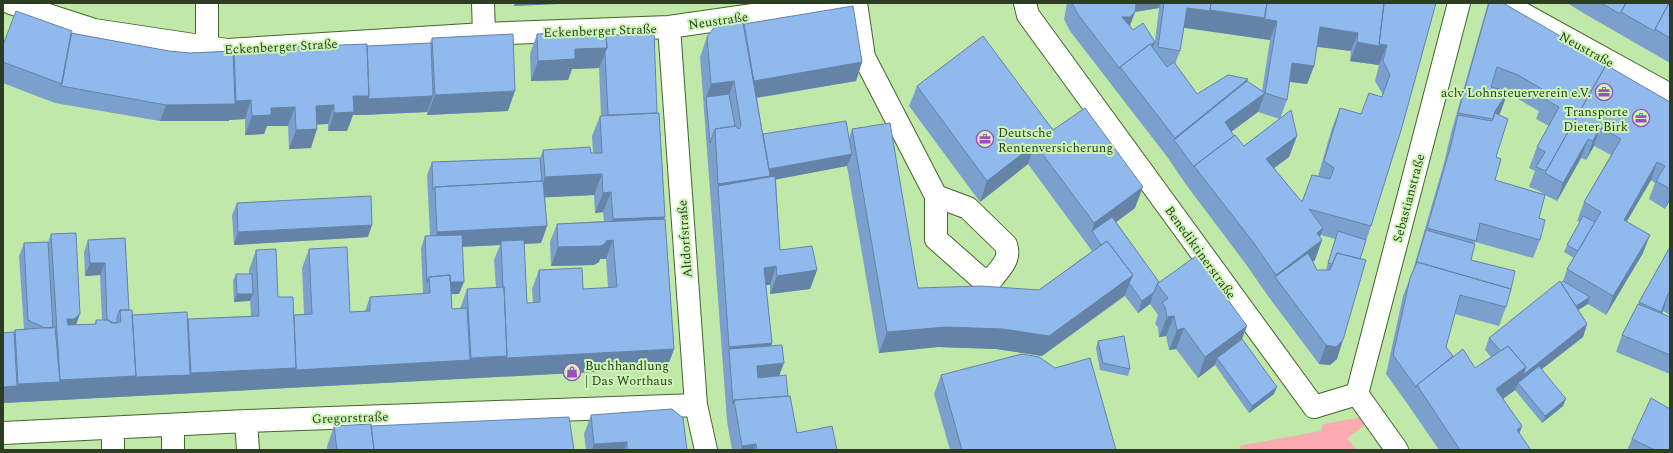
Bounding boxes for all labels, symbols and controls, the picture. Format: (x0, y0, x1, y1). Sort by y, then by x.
street label: Neustraße (687, 7, 749, 35)
street label: Eckenberger Straße (543, 19, 657, 43)
street label: Neustraße (1555, 27, 1618, 73)
street label: Eckenberger Straße (224, 34, 338, 60)
office icon: aclv Lohnsteuerverein e.V. (1594, 82, 1614, 102)
place label: aclv Lohnsteuerverein e.V. (1441, 83, 1591, 103)
place label: Transporte Dieter Birk (1563, 102, 1628, 137)
office icon: Transporte Dieter Birk (1631, 108, 1651, 128)
place label: Deutsche Rentenversicherung (998, 123, 1113, 158)
office icon: Deutsche Rentenversicherung (975, 129, 995, 149)
street label: Sebastianstraße (1388, 152, 1430, 245)
street label: Altdorfstraße (672, 199, 698, 279)
street label: Benediktinerstraße (1160, 202, 1241, 303)
place label: Buchhandlung | Das Worthaus (585, 356, 673, 391)
shop icon: Buchhandlung | Das Worthaus (562, 362, 582, 382)
street label: Gregorstraße (311, 407, 389, 429)

